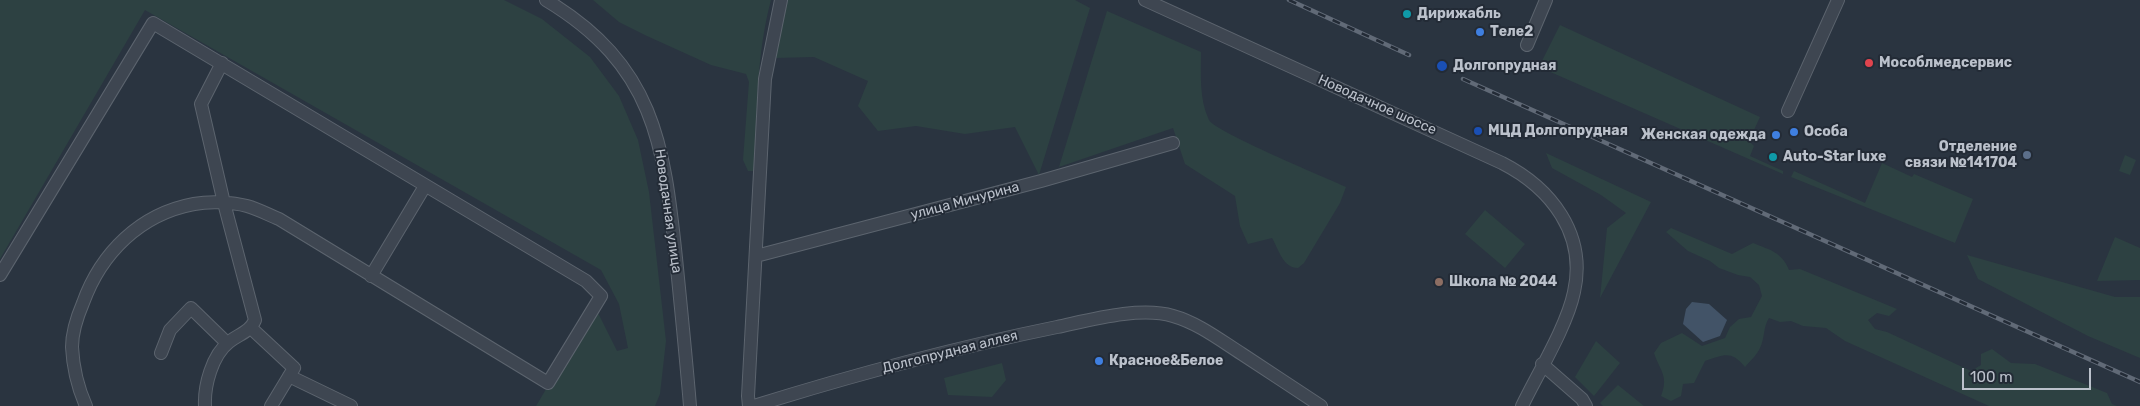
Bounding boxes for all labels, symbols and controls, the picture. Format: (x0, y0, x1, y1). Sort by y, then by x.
place label: Дирижабль (1417, 6, 1501, 22)
marker: Дирижабль (1401, 8, 1413, 20)
place label: Теле2 (1490, 24, 1533, 40)
marker: Теле2 (1474, 26, 1486, 38)
place label: Мособлмедсервис (1879, 55, 2012, 71)
marker: Мособлмедсервис (1863, 57, 1875, 69)
place label: Долгопрудная (1453, 58, 1556, 74)
marker: Долгопрудная (1435, 59, 1449, 73)
street label: Новодачное шоссе (1315, 71, 1439, 139)
place label: МЦД Долгопрудная (1488, 123, 1628, 139)
place label: Особа (1804, 124, 1848, 140)
marker: МЦД Долгопрудная (1472, 125, 1484, 137)
marker: Особа (1788, 126, 1800, 138)
place label: Женская одежда (1641, 127, 1766, 143)
marker: Женская одежда (1770, 129, 1782, 141)
place label: Отделение связи №141704 (1905, 139, 2017, 172)
street label: Новодачная улица (651, 148, 685, 274)
place label: Auto-Star luxe (1783, 149, 1886, 165)
marker: Отделение связи №141704 (2021, 149, 2033, 161)
marker: Auto-Star luxe (1767, 151, 1779, 163)
street label: улица Мичурина (909, 178, 1021, 224)
place label: Школа № 2044 (1449, 274, 1557, 290)
marker: Школа № 2044 (1433, 276, 1445, 288)
street label: Долгопрудная аллея (881, 327, 1019, 377)
place label: Красное&Белое (1109, 353, 1223, 369)
marker: Красное&Белое (1093, 355, 1105, 367)
scale bar (1965, 358, 2094, 390)
text: 100 m (1970, 368, 2012, 386)

